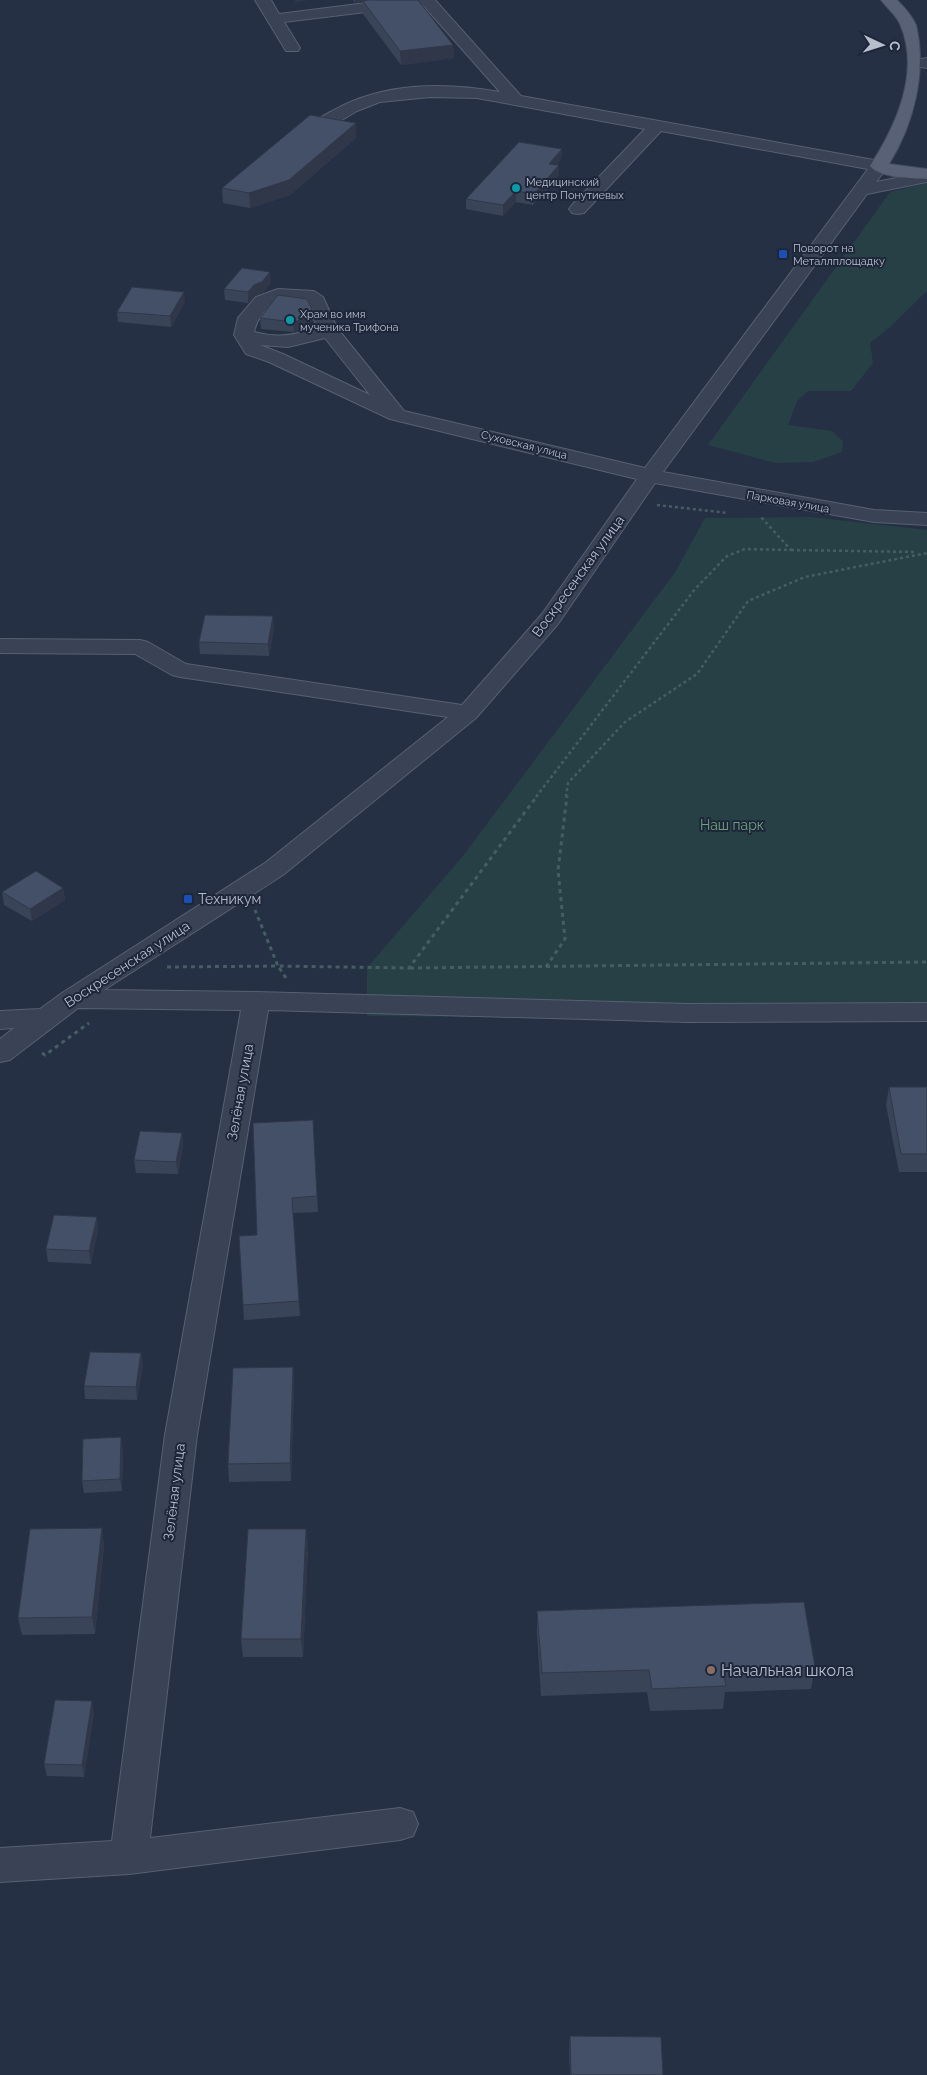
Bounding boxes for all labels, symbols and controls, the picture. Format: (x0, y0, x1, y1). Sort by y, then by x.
north arrow (857, 20, 907, 70)
text: С (887, 41, 903, 52)
place label: Медицинский центр Понутиевых (526, 176, 624, 202)
marker: Медицинский центр Понутиевых (510, 182, 522, 194)
place label: Поворот на Металлплощадку (793, 242, 885, 268)
marker: Поворот на Металлплощадку (777, 248, 789, 260)
place label: Храм во имя мученика Трифона (300, 308, 399, 334)
marker: Храм во имя мученика Трифона (284, 314, 296, 326)
street label: Суховская улица (479, 428, 569, 462)
street label: Парковая улица (746, 488, 830, 516)
street label: Воскресенская улица (529, 512, 627, 640)
park label: Наш парк (700, 817, 764, 833)
place label: Техникум (198, 891, 261, 907)
marker: Техникум (182, 893, 194, 905)
street label: Воскресенская улица (61, 918, 193, 1010)
street label: Зелёная улица (224, 1042, 256, 1142)
street label: Зелёная улица (160, 1442, 188, 1542)
place label: Начальная школа (721, 1661, 854, 1680)
marker: Начальная школа (705, 1664, 717, 1676)

